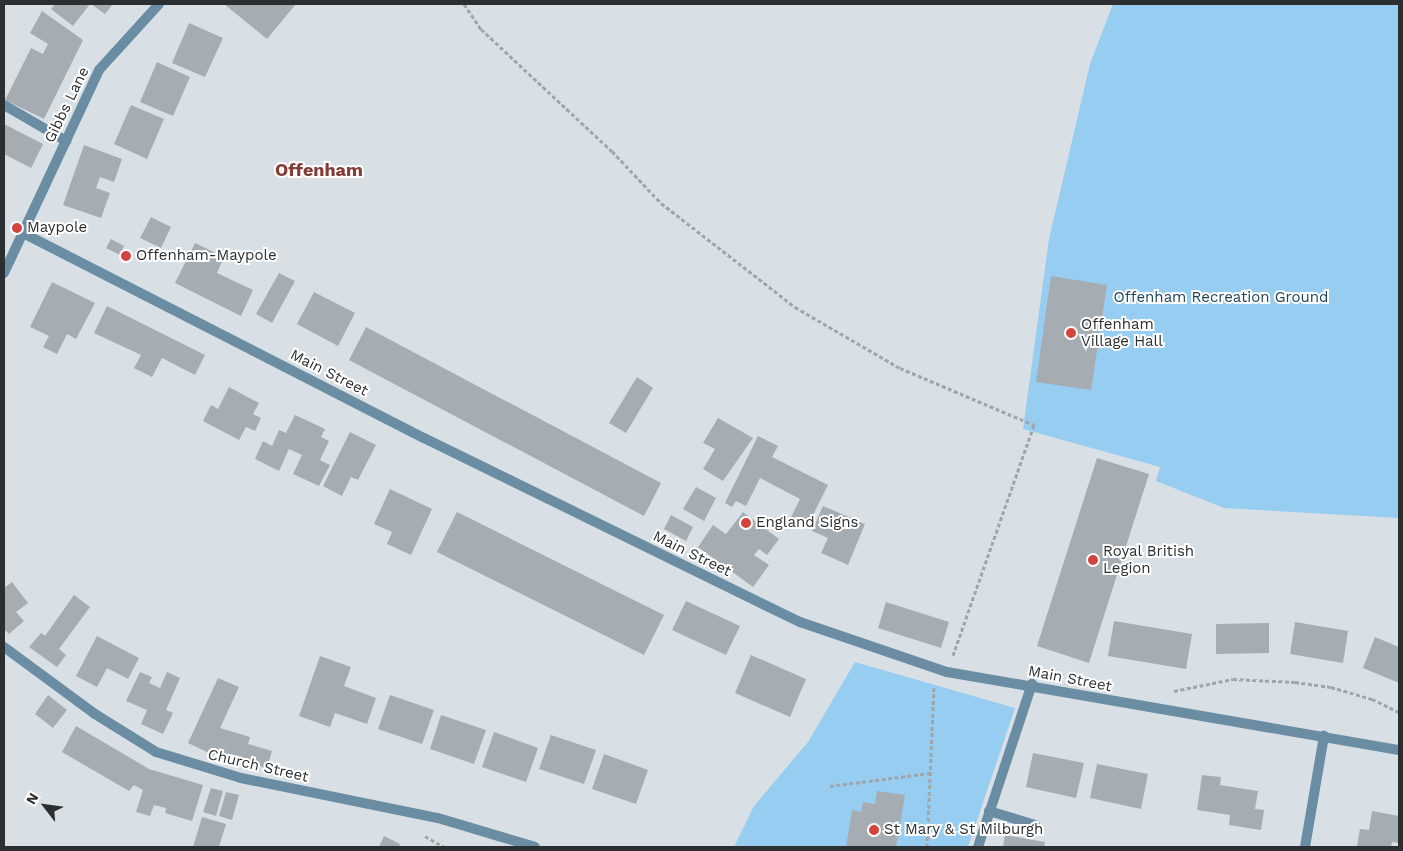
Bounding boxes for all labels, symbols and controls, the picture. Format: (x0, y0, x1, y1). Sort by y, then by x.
street label: Gibbs Lane (41, 64, 93, 146)
district label: Offenham (275, 159, 363, 181)
place label: Maypole (27, 219, 87, 237)
marker: Maypole (11, 222, 23, 234)
place label: Offenham-Maypole (136, 247, 277, 265)
marker: Offenham-Maypole (120, 250, 132, 262)
park label: Offenham Recreation Ground (1114, 289, 1328, 307)
place label: Offenham Village Hall (1081, 315, 1163, 350)
marker: Offenham Village Hall (1065, 327, 1077, 339)
street label: Main Street (287, 346, 371, 400)
place label: England Signs (756, 514, 858, 532)
marker: England Signs (740, 517, 752, 529)
street label: Main Street (650, 527, 734, 581)
place label: Royal British Legion (1103, 542, 1195, 577)
marker: Royal British Legion (1087, 554, 1099, 566)
street label: Main Street (1027, 662, 1113, 696)
street label: Church Street (206, 746, 310, 786)
north arrow (20, 781, 70, 831)
text: N (22, 790, 42, 807)
place label: St Mary & St Milburgh (884, 821, 1044, 839)
marker: St Mary & St Milburgh (868, 824, 880, 836)

